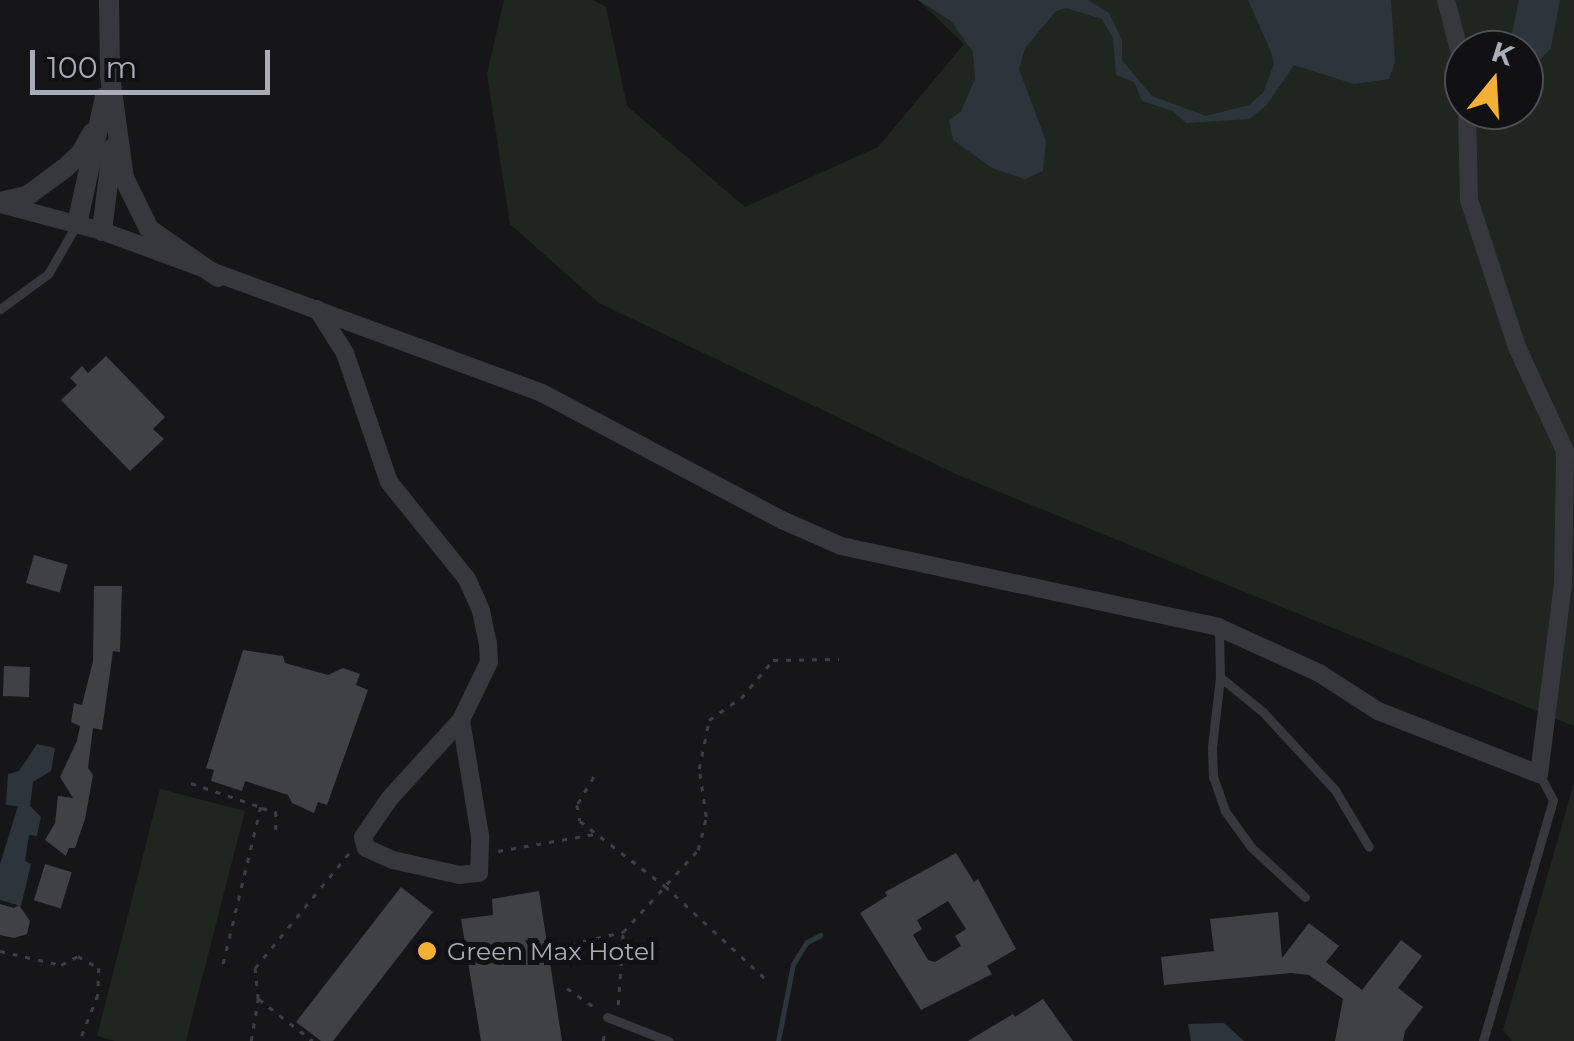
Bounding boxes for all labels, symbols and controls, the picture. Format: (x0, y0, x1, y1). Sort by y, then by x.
scale bar (35, 30, 275, 92)
north arrow (1444, 30, 1544, 130)
text: K (1488, 34, 1518, 73)
text: 100 m (47, 49, 137, 86)
place label: Green Max Hotel (447, 936, 656, 966)
marker: Green Max Hotel (416, 940, 438, 962)

